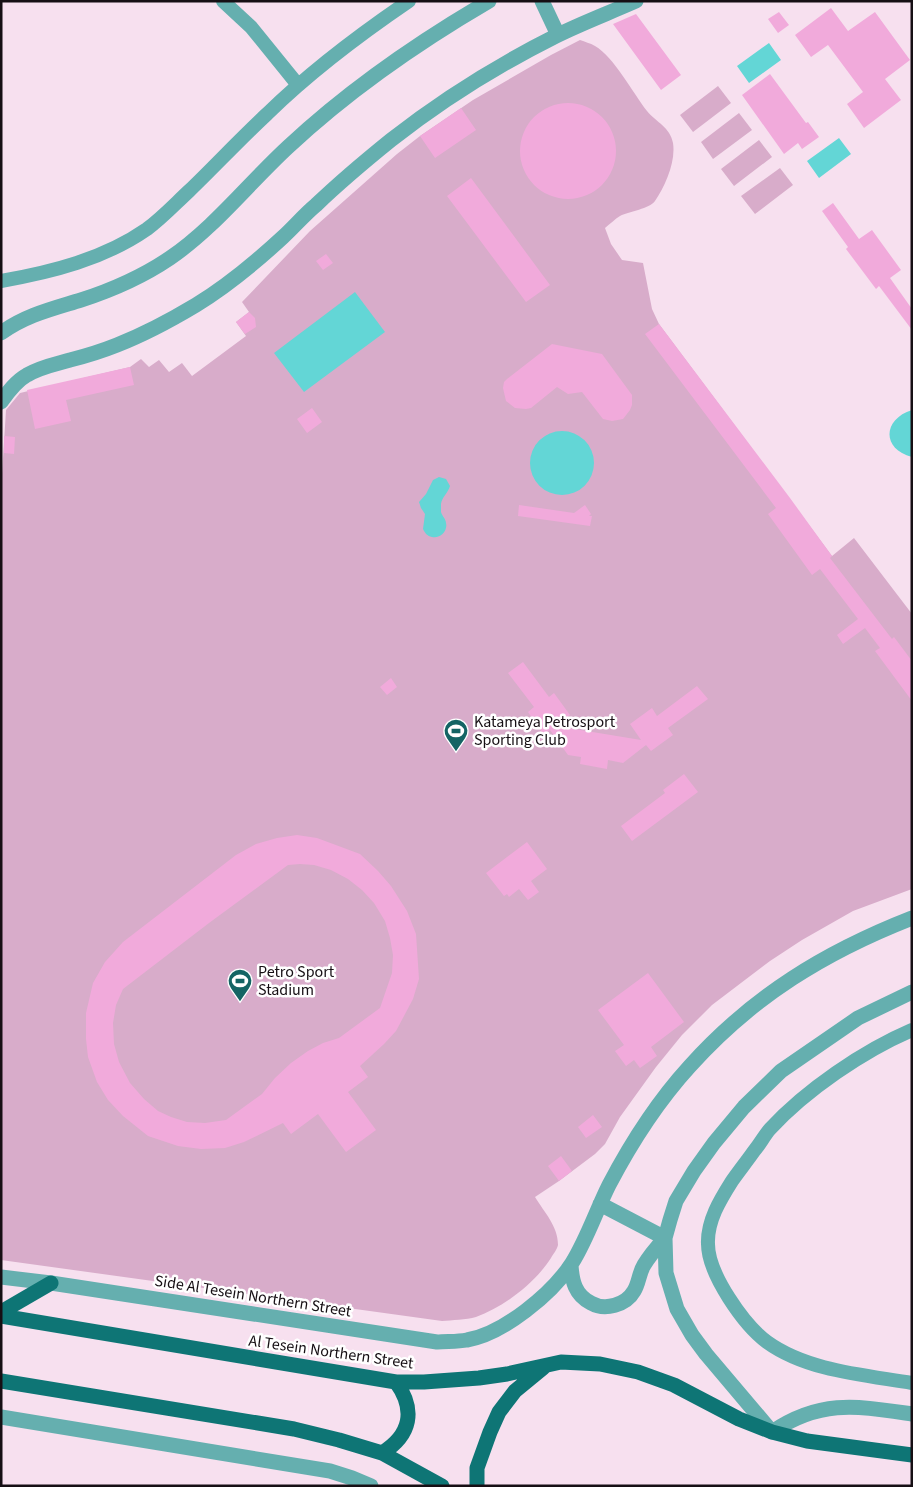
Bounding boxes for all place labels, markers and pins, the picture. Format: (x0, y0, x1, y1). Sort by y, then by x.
place label: Katameya Petrosport Sporting Club (474, 711, 616, 751)
sports icon: Katameya Petrosport Sporting Club (443, 718, 469, 752)
place label: Petro Sport Stadium (258, 961, 335, 1001)
sports icon: Petro Sport Stadium (227, 968, 253, 1002)

